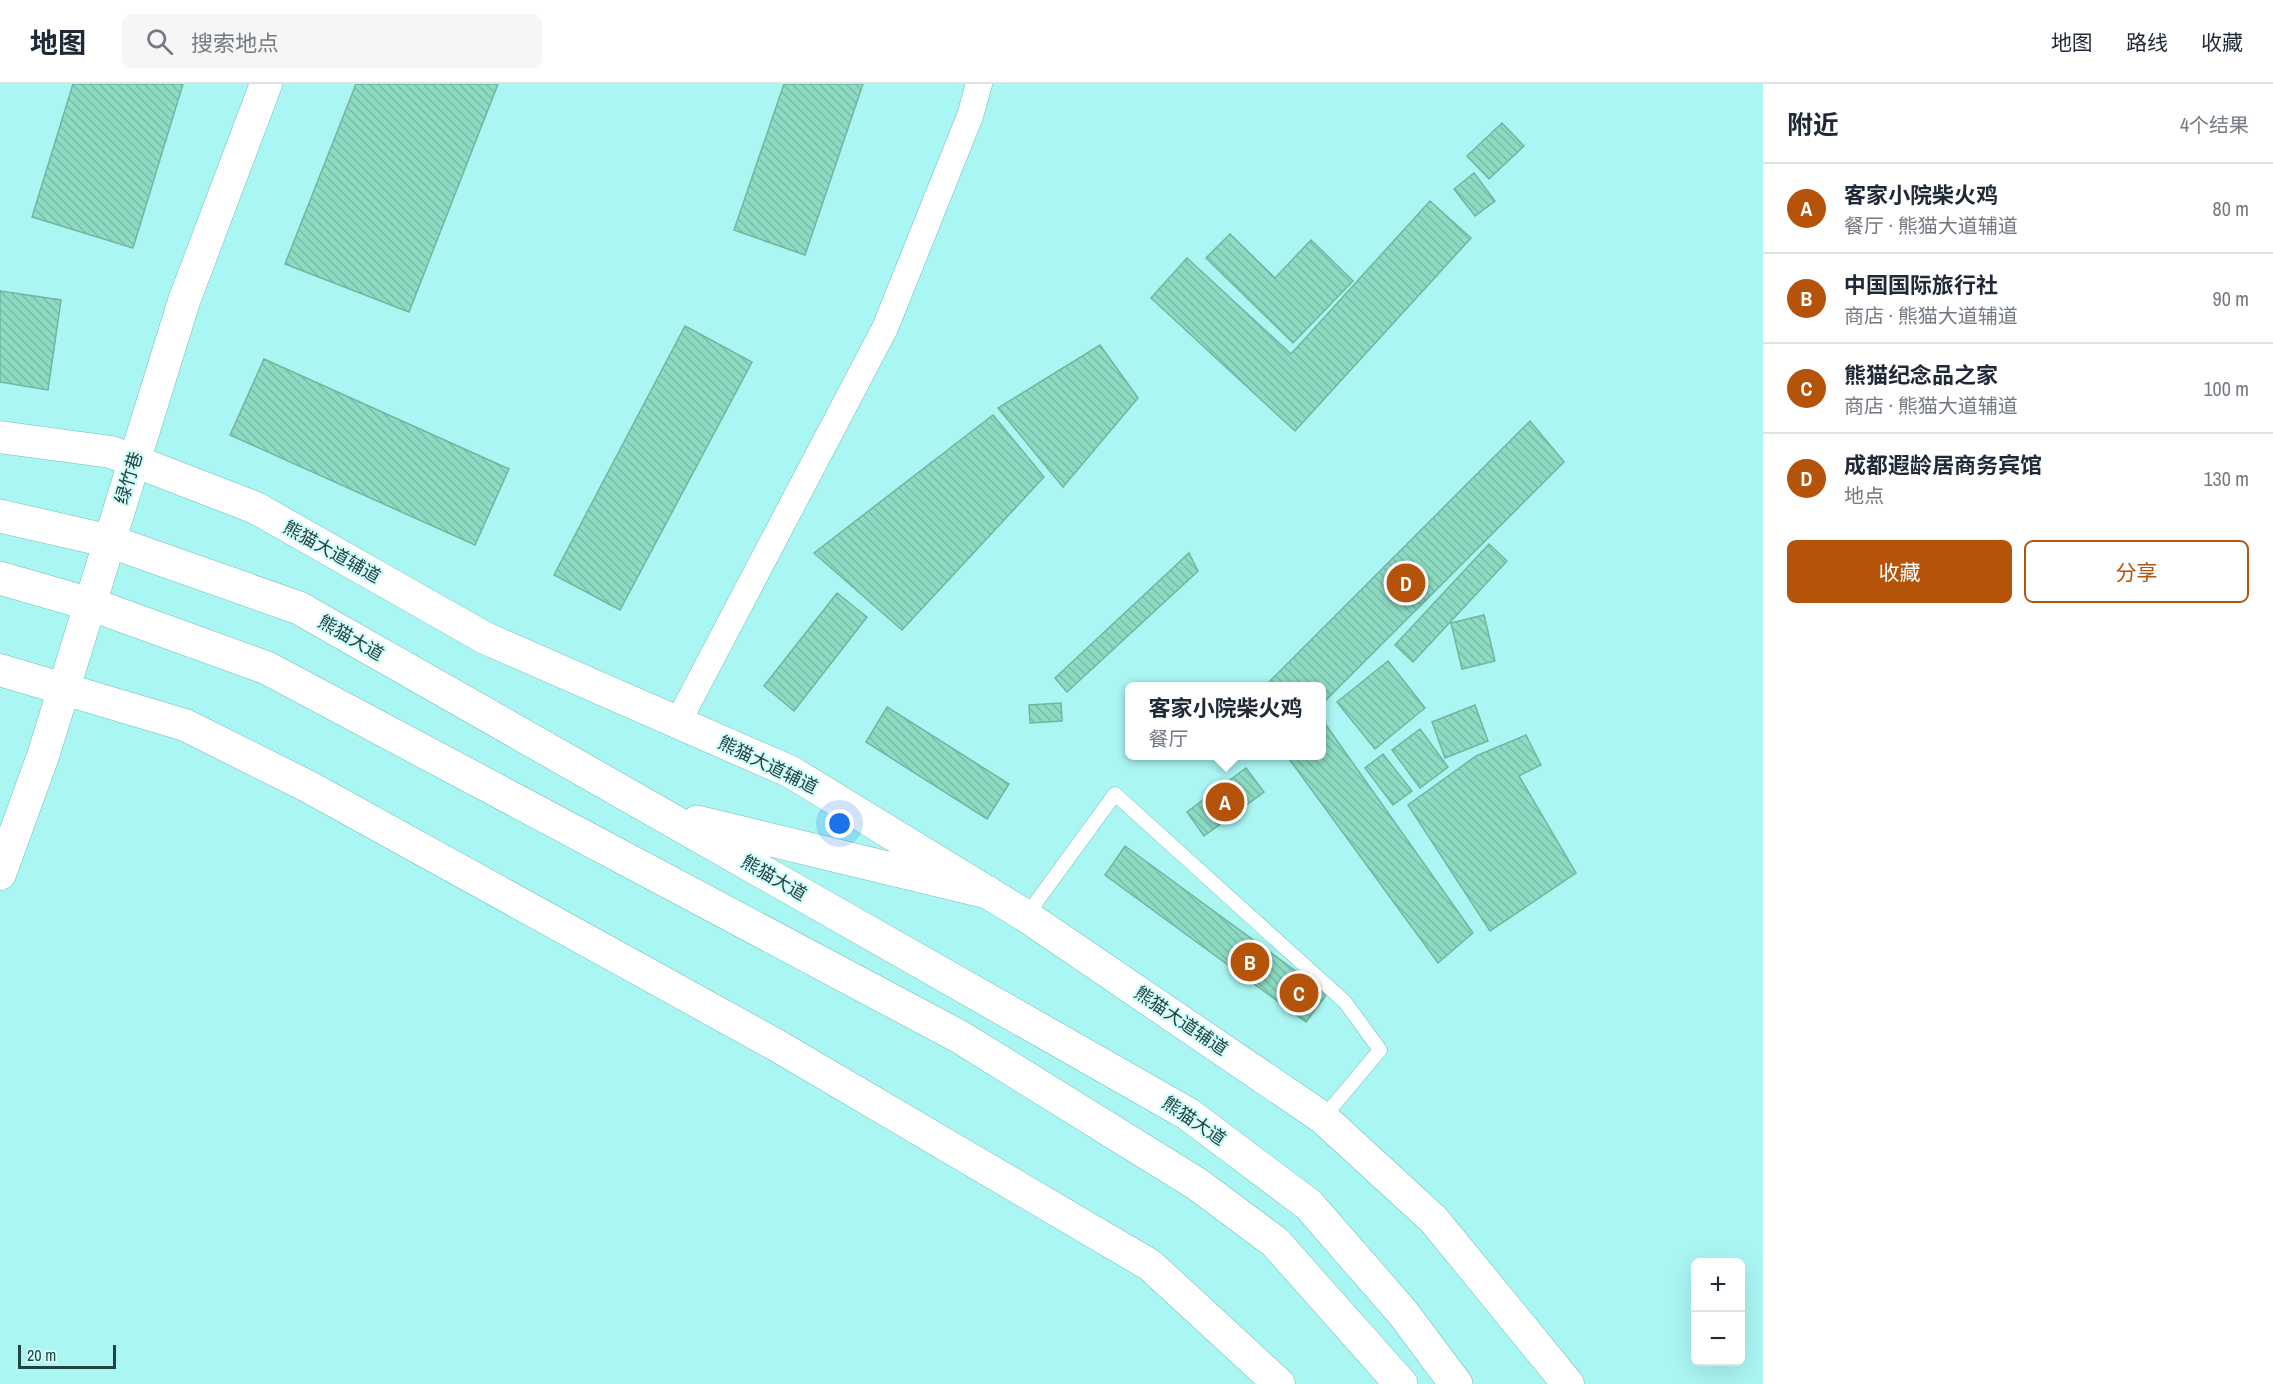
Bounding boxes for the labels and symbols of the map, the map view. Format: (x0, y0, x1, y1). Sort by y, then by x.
street label: 绿竹巷 (109, 448, 148, 507)
street label: 熊猫大道辅道 (279, 514, 386, 589)
pin: D (1386, 560, 1426, 606)
street label: 熊猫大道 (314, 609, 389, 666)
street label: 熊猫大道辅道 (714, 730, 822, 799)
pin: A (1206, 780, 1244, 824)
your location (825, 809, 854, 838)
street label: 熊猫大道 (737, 849, 812, 906)
pin: B (1230, 940, 1270, 984)
pin: C (1280, 970, 1318, 1016)
street label: 熊猫大道辅道 (1130, 980, 1233, 1061)
street label: 熊猫大道 (1157, 1090, 1231, 1151)
scale bar (18, 1342, 116, 1370)

